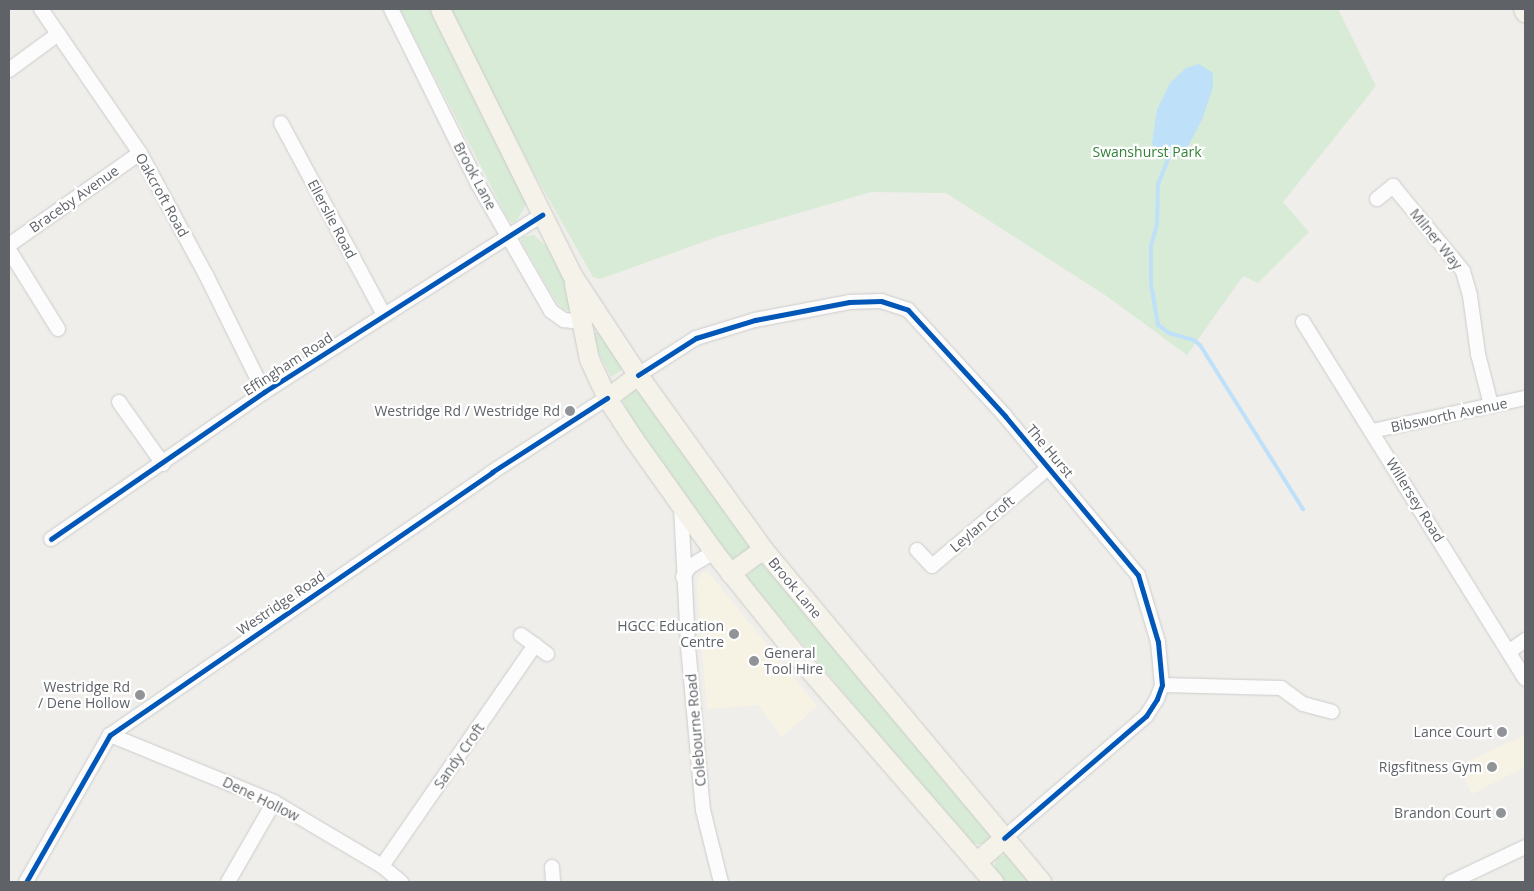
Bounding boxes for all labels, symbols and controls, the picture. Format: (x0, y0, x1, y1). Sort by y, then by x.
street label: Brook Lane (450, 139, 500, 213)
park label: Swanshurst Park (1092, 144, 1202, 160)
street label: Oakcroft Road (132, 150, 192, 240)
street label: Braceby Avenue (26, 162, 122, 236)
street label: Ellerslie Road (304, 177, 360, 261)
street label: Milner Way (1406, 205, 1466, 273)
street label: Effingham Road (240, 329, 336, 399)
street label: Bibsworth Avenue (1389, 394, 1509, 436)
place label: Westridge Rd / Westridge Rd (374, 403, 560, 419)
marker: Westridge Rd / Westridge Rd (564, 405, 576, 417)
street label: The Hurst (1023, 421, 1077, 481)
street label: Willersey Road (1383, 455, 1447, 545)
street label: Leylan Croft (947, 492, 1017, 556)
street label: Brook Lane (765, 554, 825, 622)
street label: Westridge Road (234, 567, 328, 639)
place label: HGCC Education Centre (617, 618, 724, 650)
marker: HGCC Education Centre (728, 628, 740, 640)
place label: General Tool Hire (764, 645, 823, 678)
marker: General Tool Hire (748, 655, 760, 667)
street label: Colebourne Road (683, 673, 709, 787)
place label: Westridge Rd / Dene Hollow (38, 679, 130, 712)
marker: Westridge Rd / Dene Hollow (134, 689, 146, 701)
street label: Sandy Croft (430, 720, 488, 792)
place label: Lance Court (1414, 724, 1492, 740)
marker: Lance Court (1496, 726, 1508, 738)
place label: Rigsfitness Gym (1379, 759, 1482, 775)
marker: Rigsfitness Gym (1486, 761, 1498, 773)
street label: Dene Hollow (220, 773, 302, 825)
place label: Brandon Court (1394, 805, 1491, 821)
marker: Brandon Court (1495, 807, 1507, 819)

